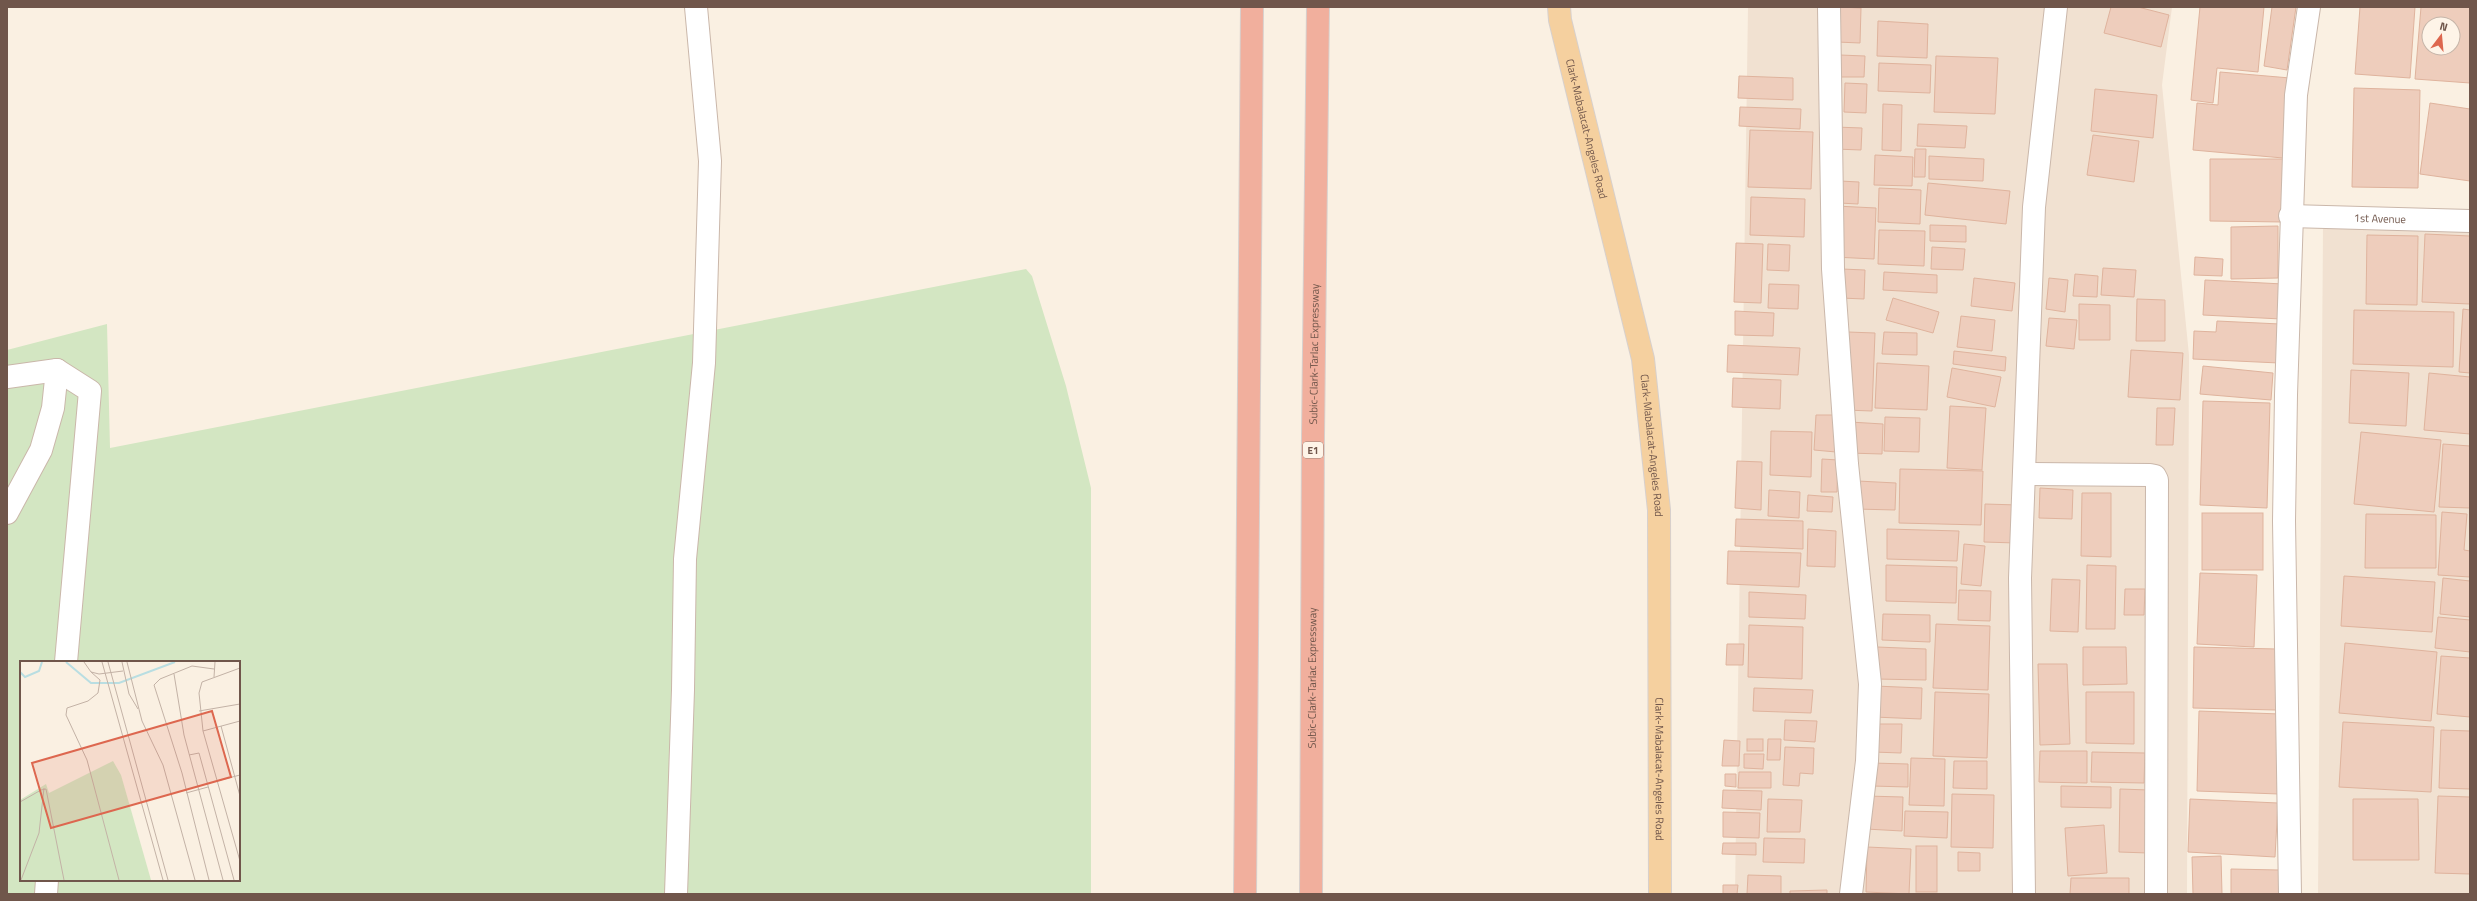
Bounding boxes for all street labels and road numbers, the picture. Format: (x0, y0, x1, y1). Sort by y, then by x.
street label: Clark-Mabalacat-Angeles Road (1562, 57, 1612, 201)
street label: 1st Avenue (2354, 210, 2407, 227)
street label: Subic-Clark-Tarlac Expressway (1305, 283, 1323, 425)
street label: Clark-Mabalacat-Angeles Road (1637, 373, 1667, 517)
road number: E1 (1303, 442, 1323, 458)
street label: Subic-Clark-Tarlac Expressway (1304, 607, 1320, 749)
street label: Clark-Mabalacat-Angeles Road (1651, 697, 1668, 841)

